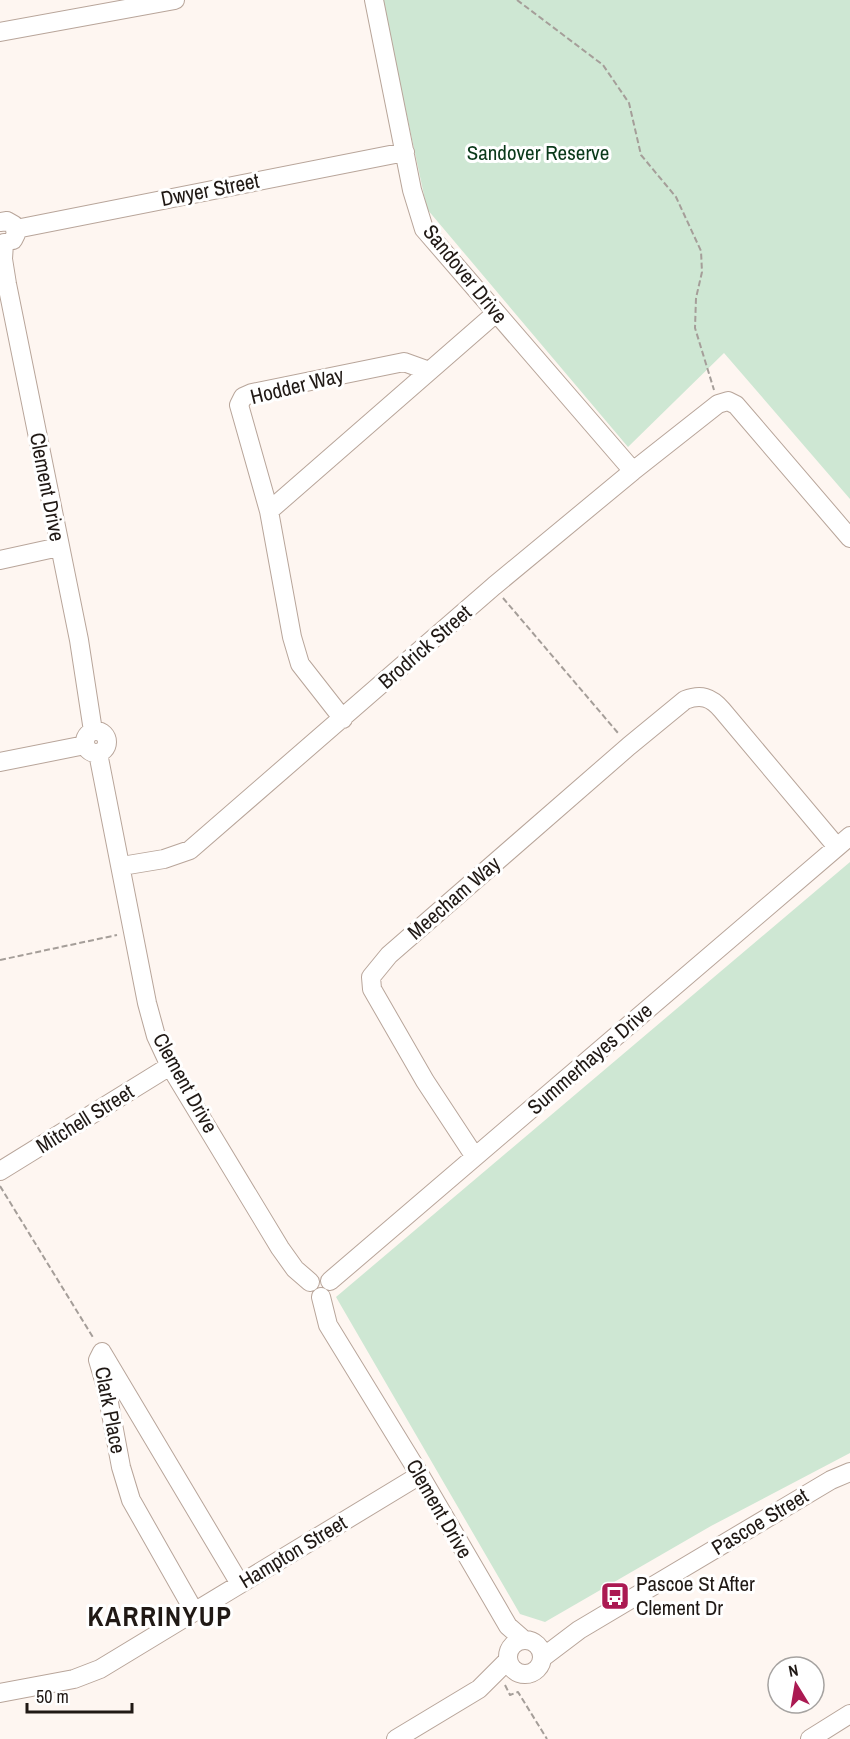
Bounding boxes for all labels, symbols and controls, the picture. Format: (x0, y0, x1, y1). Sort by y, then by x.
park label: Sandover Reserve (467, 138, 609, 167)
street label: Dwyer Street (158, 166, 262, 213)
street label: Sandover Drive (416, 218, 514, 329)
street label: Hodder Way (247, 360, 347, 411)
street label: Clement Drive (23, 430, 72, 544)
street label: Brodrick Street (372, 598, 478, 695)
street label: Meecham Way (401, 849, 507, 946)
street label: Summerhayes Drive (521, 996, 658, 1121)
street label: Clement Drive (146, 1028, 225, 1138)
street label: Mitchell Street (30, 1077, 139, 1160)
street label: Clark Place (88, 1364, 133, 1456)
street label: Clement Drive (399, 1454, 480, 1564)
street label: Pascoe Street (706, 1481, 814, 1562)
street label: Hampton Street (234, 1508, 352, 1595)
place label: Pascoe St After Clement Dr (636, 1569, 755, 1622)
bus stop icon: Pascoe St After Clement Dr (599, 1580, 631, 1612)
district label: KARRINYUP (87, 1598, 233, 1634)
north arrow (766, 1655, 826, 1715)
text: N (786, 1659, 800, 1682)
scale bar (27, 1676, 132, 1714)
text: 50 m (36, 1684, 69, 1709)

